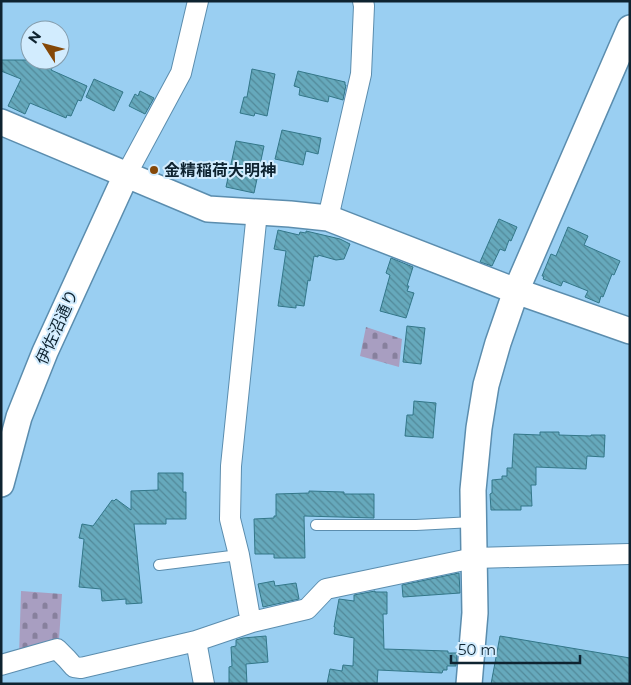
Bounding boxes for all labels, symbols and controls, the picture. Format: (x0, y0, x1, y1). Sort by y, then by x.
north arrow (20, 20, 70, 70)
text: N (24, 27, 45, 47)
place label: 金精稲荷大明神 (164, 161, 276, 180)
marker: 金精稲荷大明神 (148, 164, 160, 176)
street label: 伊佐沼通り (32, 287, 82, 367)
scale bar (451, 632, 580, 664)
text: 50 m (458, 640, 496, 659)

